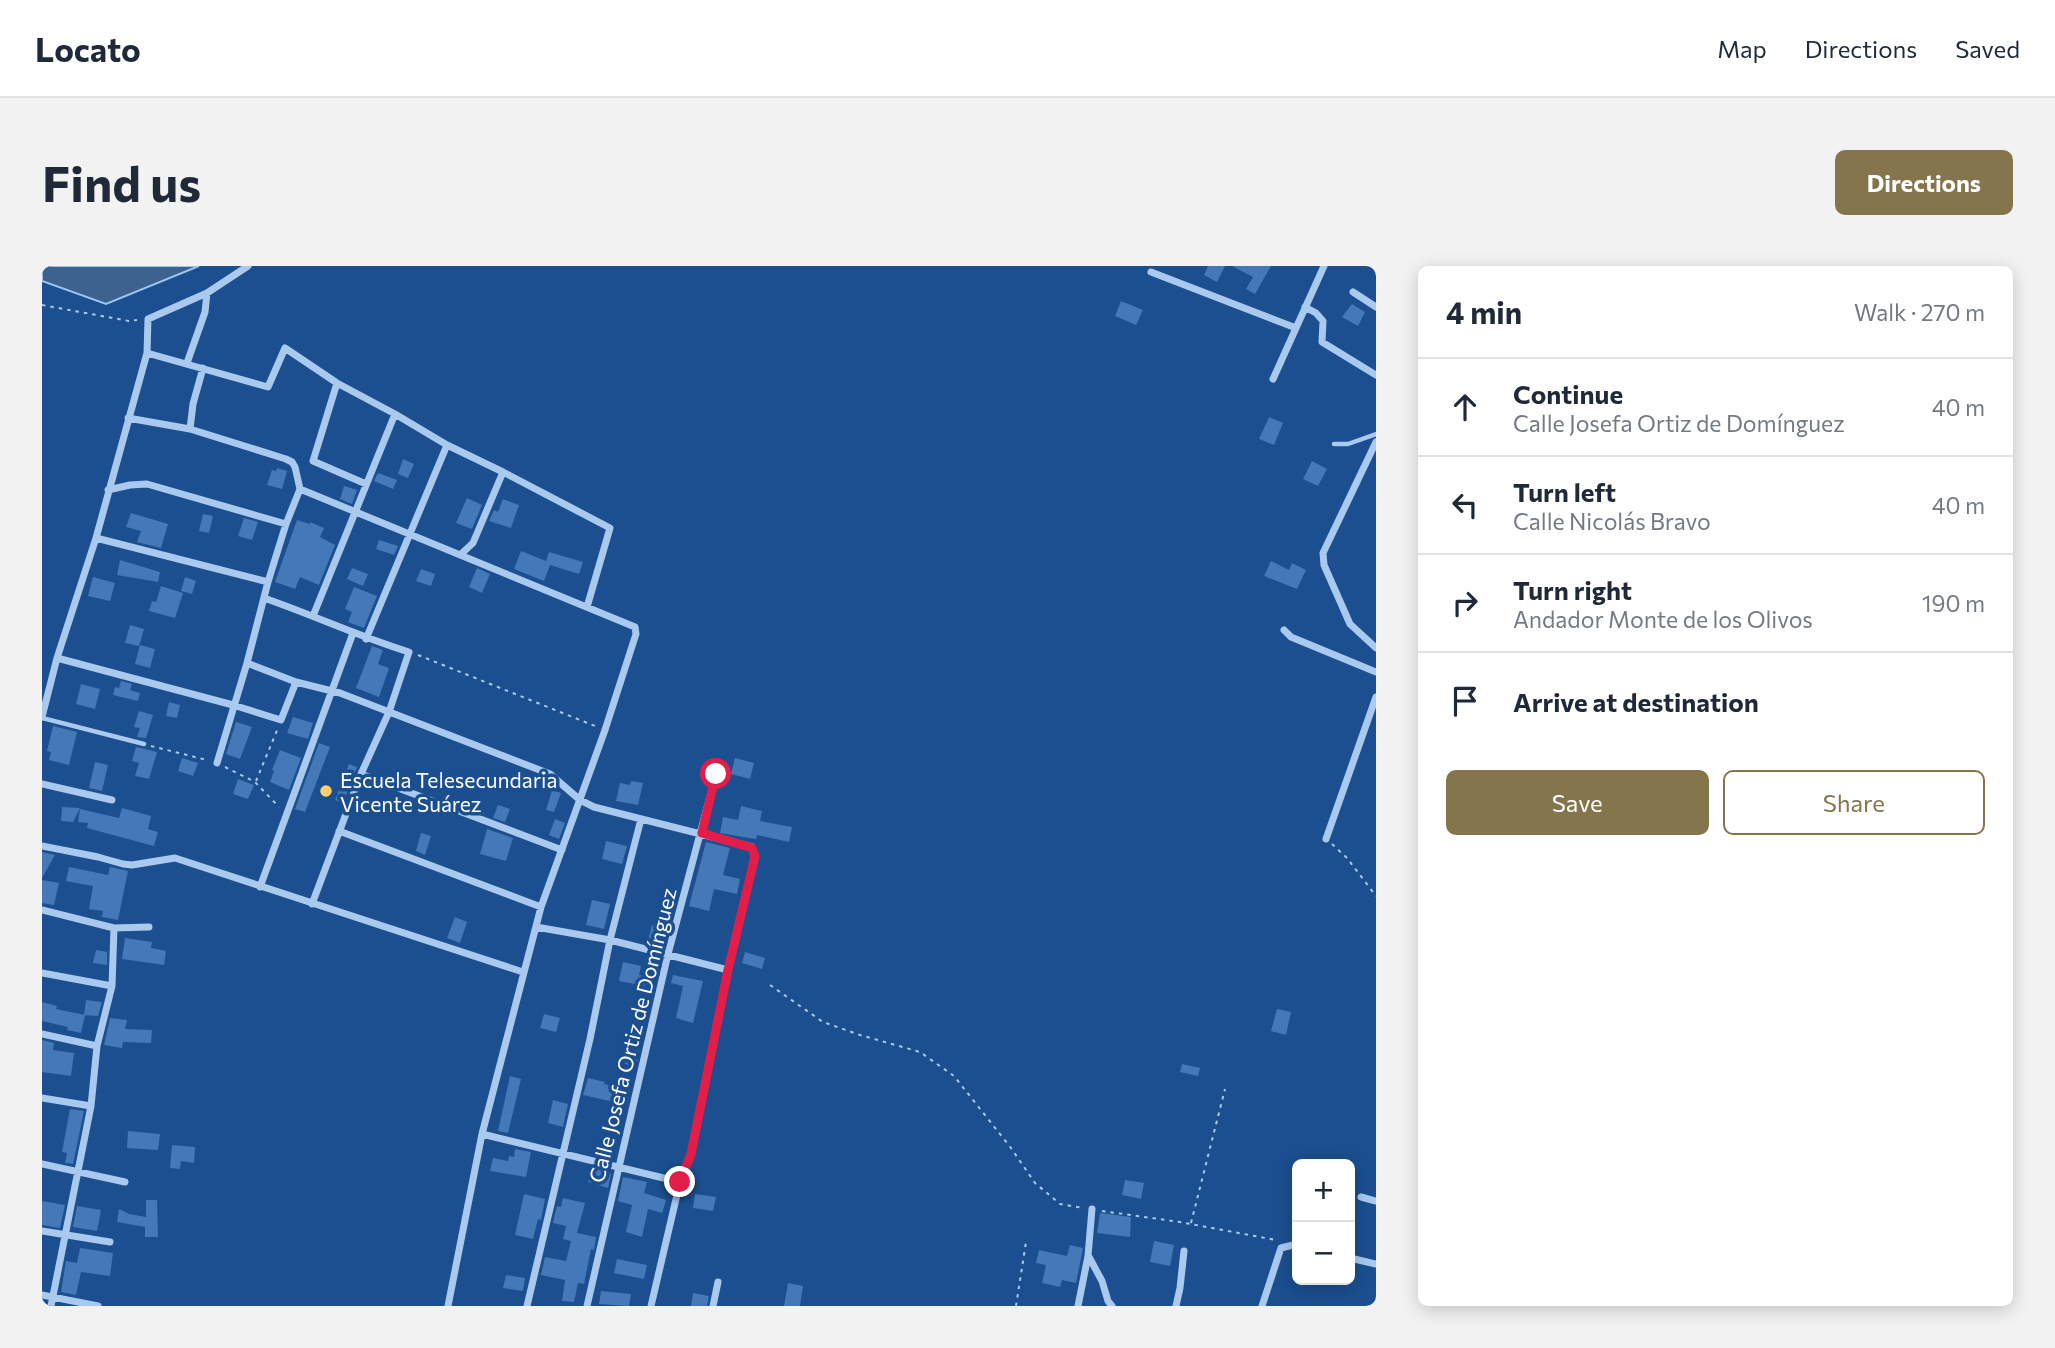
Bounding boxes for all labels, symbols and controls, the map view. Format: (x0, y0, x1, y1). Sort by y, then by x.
text: Locato (35, 28, 141, 69)
text: Map (1717, 34, 1767, 63)
text: Directions (1805, 34, 1917, 63)
text: Saved (1955, 34, 2020, 63)
button: Directions (1835, 150, 2013, 215)
text: Find us (42, 152, 201, 212)
text: 4 min (1446, 293, 1522, 330)
text: Walk · 270 m (1854, 298, 1985, 326)
text: Continue (1513, 378, 1623, 409)
icon: ahead (1446, 388, 1484, 426)
text: 40 m (1932, 393, 1985, 421)
text: Calle Josefa Ortiz de Domínguez (1513, 409, 1845, 437)
text: Turn left (1513, 476, 1616, 507)
icon: left (1446, 486, 1484, 524)
text: 40 m (1932, 491, 1985, 519)
text: Calle Nicolás Bravo (1513, 507, 1711, 535)
text: Turn right (1513, 574, 1632, 605)
icon: right (1446, 584, 1484, 622)
text: 190 m (1922, 589, 1985, 617)
text: Andador Monte de los Olivos (1513, 605, 1813, 633)
icon: arrive (1446, 682, 1484, 720)
text: Arrive at destination (1513, 686, 1759, 717)
route start (700, 758, 731, 789)
place label: Escuela Telesecundaria Vicente Suárez (340, 767, 557, 816)
button: Save (1446, 770, 1709, 835)
button: Share (1723, 770, 1985, 835)
marker: Escuela Telesecundaria Vicente Suárez (318, 783, 334, 799)
street label: Calle Josefa Ortiz de Domínguez (583, 885, 681, 1185)
map controls (1292, 1159, 1355, 1285)
button: + (1292, 1159, 1355, 1222)
route end (664, 1166, 695, 1197)
button: − (1292, 1222, 1355, 1285)

